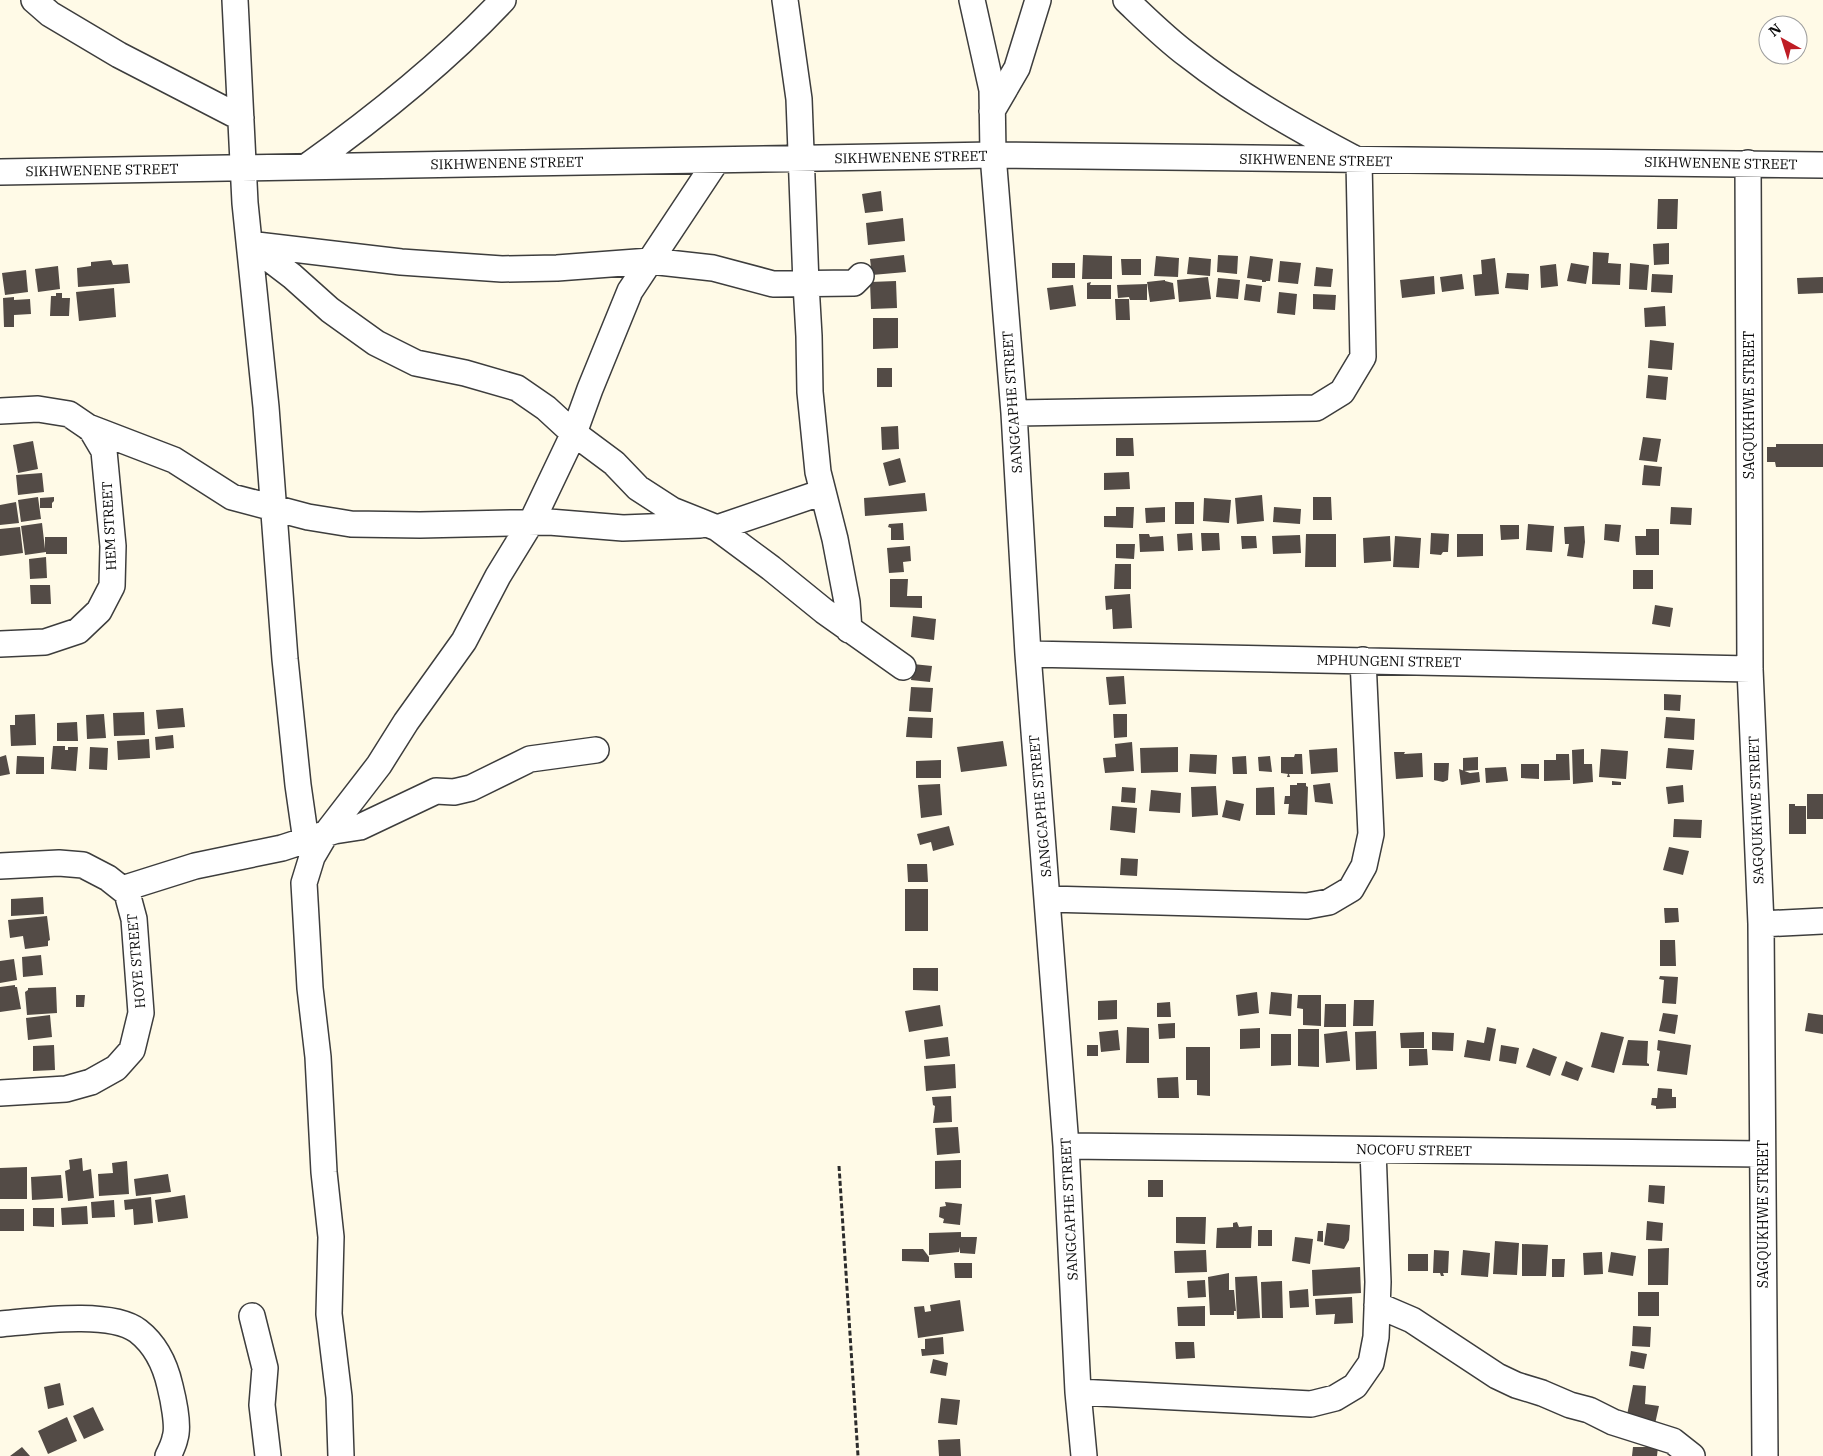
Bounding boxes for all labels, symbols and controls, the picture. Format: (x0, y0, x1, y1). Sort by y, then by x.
north arrow (1758, 15, 1808, 65)
text: N (1765, 19, 1785, 40)
street label: SIKHWENENE STREET (834, 147, 988, 167)
street label: SIKHWENENE STREET (1239, 150, 1393, 170)
street label: SIKHWENENE STREET (430, 153, 584, 173)
street label: SIKHWENENE STREET (1644, 153, 1798, 173)
street label: SIKHWENENE STREET (25, 160, 179, 180)
street label: SANGCAPHE STREET (998, 330, 1026, 474)
street label: SAGQUKHWE STREET (1740, 331, 1758, 479)
street label: HEM STREET (98, 481, 120, 571)
street label: MPHUNGENI STREET (1316, 651, 1462, 671)
street label: SANGCAPHE STREET (1025, 734, 1055, 878)
street label: SAGQUKHWE STREET (1744, 736, 1768, 884)
street label: HOYE STREET (123, 913, 149, 1009)
street label: SANGCAPHE STREET (1056, 1137, 1082, 1281)
street label: NOCOFU STREET (1356, 1140, 1472, 1160)
street label: SAGQUKHWE STREET (1754, 1140, 1772, 1288)

